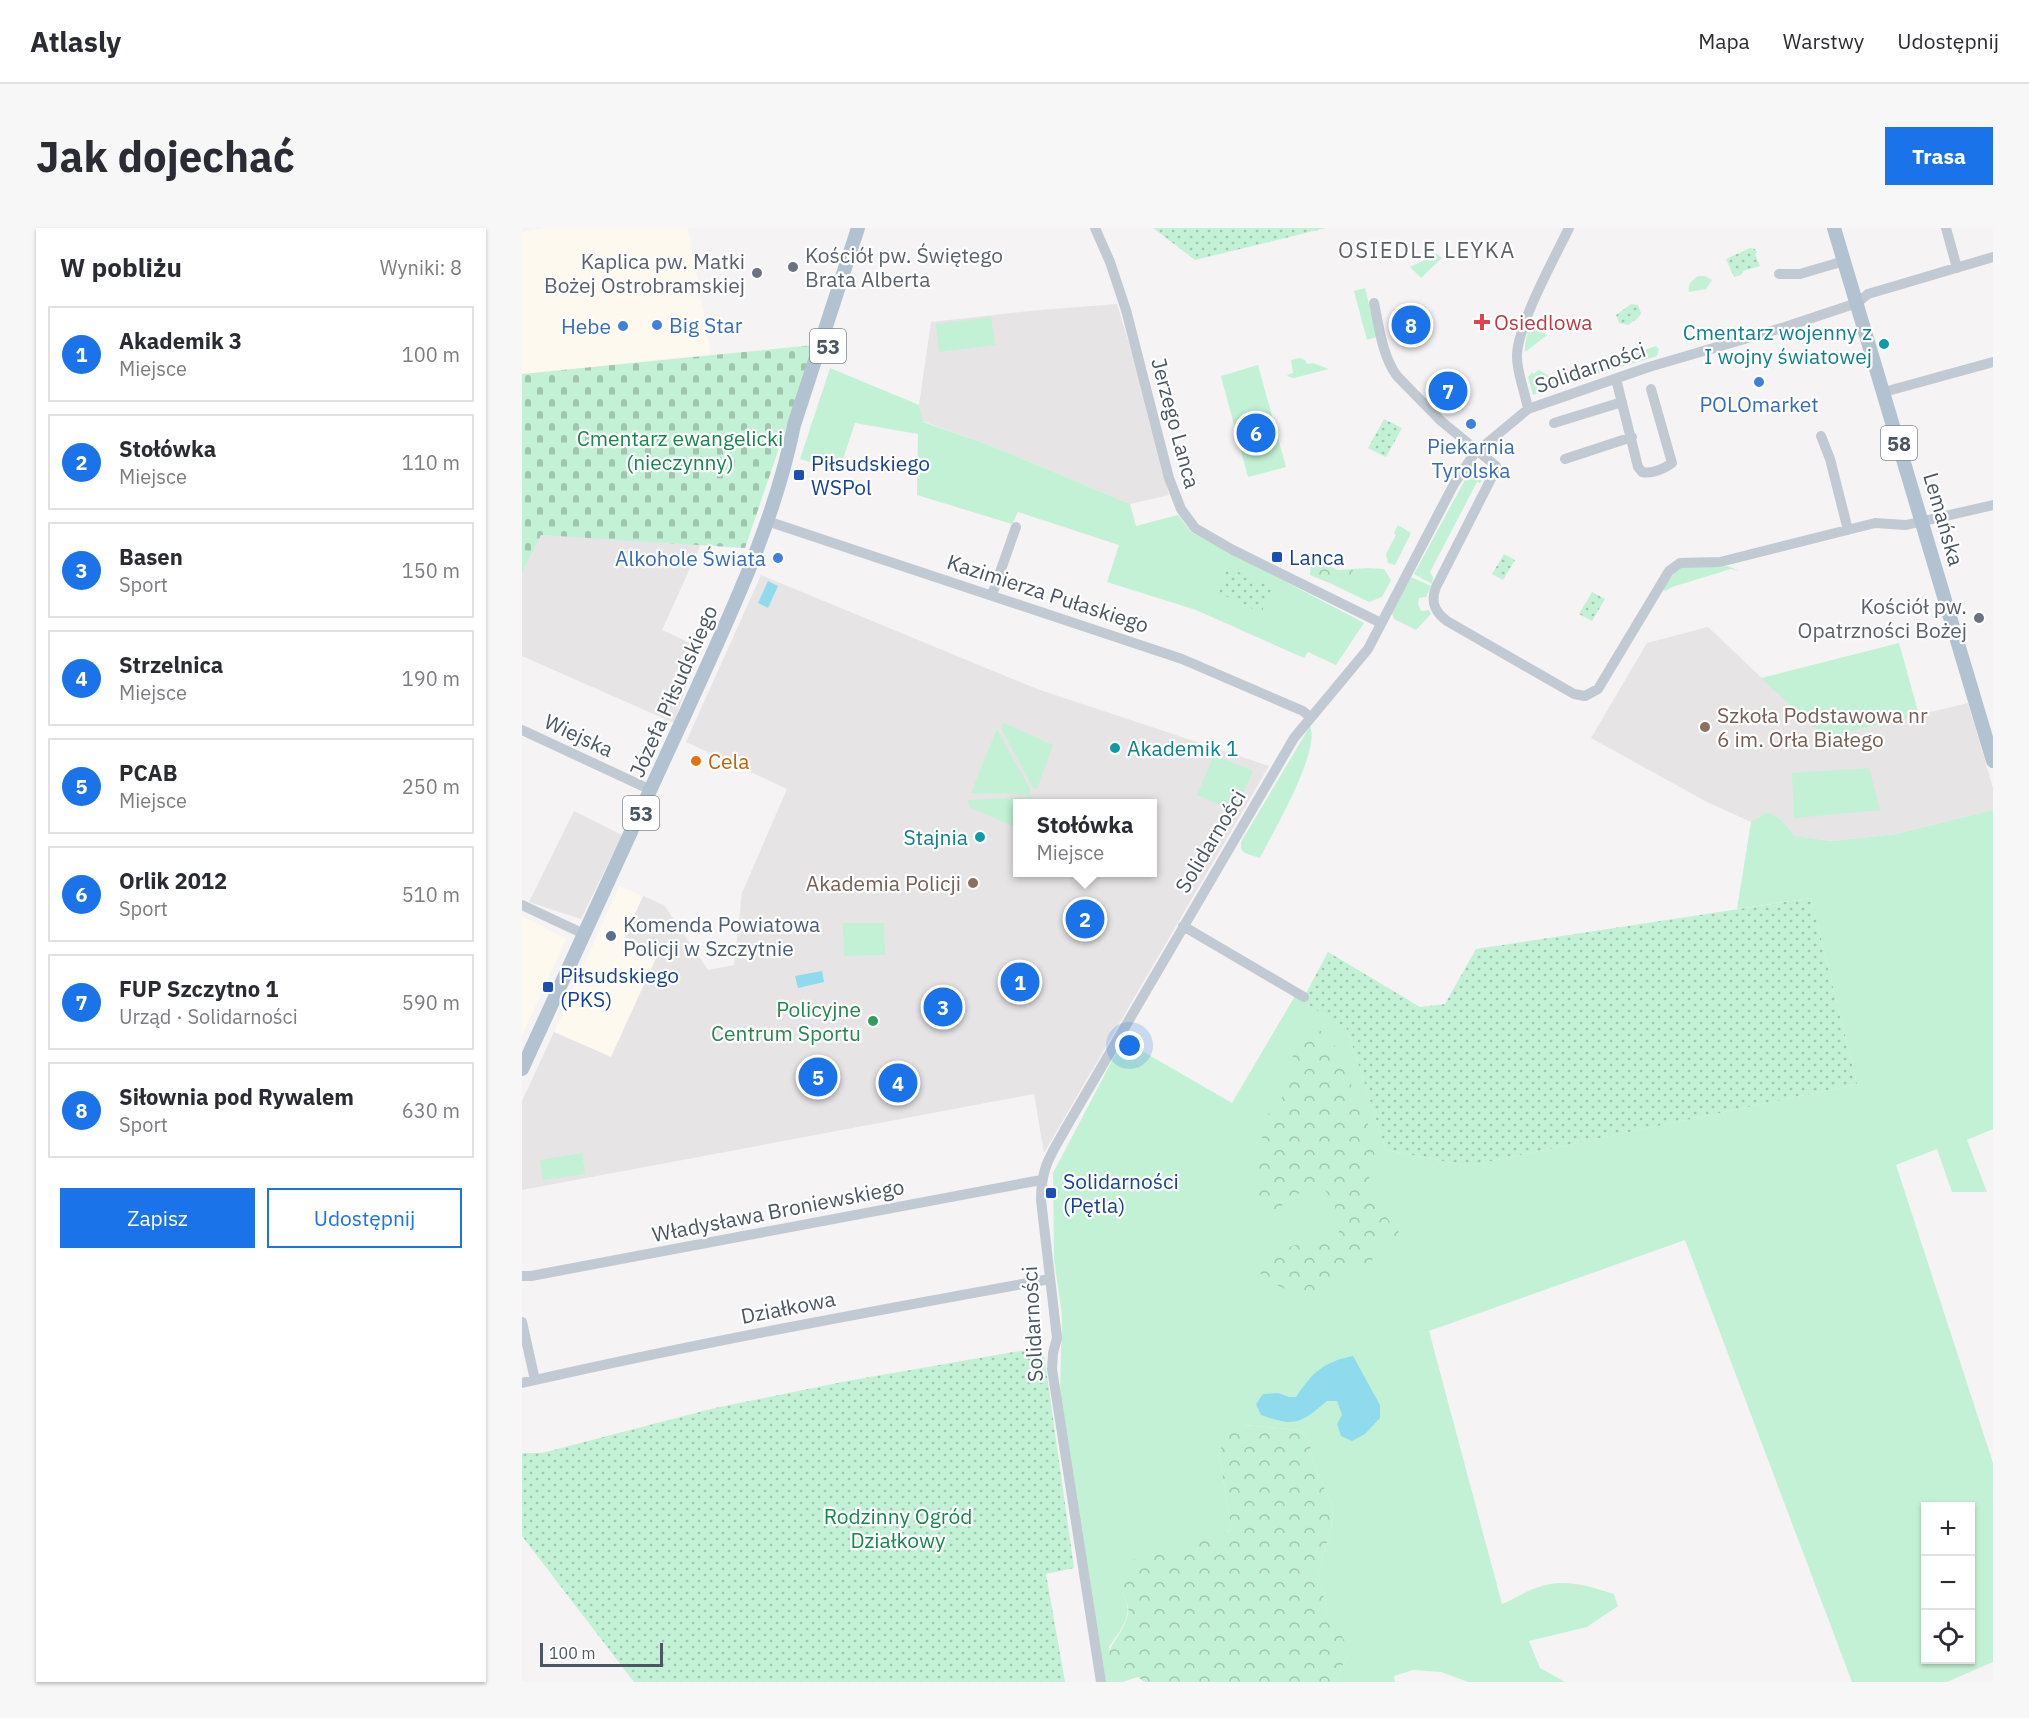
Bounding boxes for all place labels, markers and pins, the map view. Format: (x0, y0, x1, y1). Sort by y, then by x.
place label: Kościół pw. Świętego Brata Alberta (805, 241, 1003, 293)
place label: Kaplica pw. Matki Bożej Ostrobramskiej (544, 247, 745, 299)
marker: Kościół pw. Świętego Brata Alberta (786, 260, 800, 274)
marker: Kaplica pw. Matki Bożej Ostrobramskiej (750, 266, 764, 280)
pin: 8 (1392, 302, 1430, 348)
place label: Osiedlowa (1494, 308, 1593, 336)
place label: Big Star (669, 311, 743, 339)
place label: Hebe (561, 312, 611, 340)
marker: Osiedlowa (1475, 315, 1489, 329)
marker: Big Star (650, 318, 664, 332)
place label: Cmentarz wojenny z I wojny światowej (1683, 318, 1872, 370)
marker: Hebe (616, 319, 630, 333)
marker: Cmentarz wojenny z I wojny światowej (1877, 337, 1891, 351)
pin: 7 (1428, 368, 1468, 414)
marker: POLOmarket (1752, 375, 1766, 389)
place label: POLOmarket (1699, 390, 1819, 418)
pin: 6 (1236, 410, 1276, 456)
marker: Piekarnia Tyrolska (1464, 417, 1478, 431)
place label: Piekarnia Tyrolska (1427, 432, 1515, 484)
place label: Piłsudskiego WSPol (811, 449, 930, 501)
marker: Piłsudskiego WSPol (792, 468, 806, 482)
place label: Lanca (1289, 543, 1344, 571)
place label: Alkohole Świata (615, 544, 766, 572)
marker: Lanca (1270, 550, 1284, 564)
marker: Alkohole Świata (771, 551, 785, 565)
place label: Kościół pw. Opatrzności Bożej (1798, 592, 1967, 644)
marker: Kościół pw. Opatrzności Bożej (1972, 611, 1986, 625)
place label: Szkoła Podstawowa nr 6 im. Orła Białego (1717, 701, 1928, 753)
marker: Szkoła Podstawowa nr 6 im. Orła Białego (1698, 720, 1712, 734)
place label: Akademik 1 (1127, 734, 1239, 762)
marker: Akademik 1 (1108, 741, 1122, 755)
place label: Cela (708, 747, 750, 775)
marker: Cela (689, 754, 703, 768)
place label: Stajnia (904, 823, 968, 851)
marker: Stajnia (973, 830, 987, 844)
place label: Akademia Policji (806, 869, 961, 897)
marker: Akademia Policji (966, 876, 980, 890)
pin: 2 (1066, 896, 1104, 942)
place label: Komenda Powiatowa Policji w Szczytnie (623, 910, 820, 962)
marker: Komenda Powiatowa Policji w Szczytnie (604, 929, 618, 943)
pin: 1 (1000, 960, 1040, 1005)
place label: Piłsudskiego (PKS) (560, 961, 679, 1013)
marker: Piłsudskiego (PKS) (541, 980, 555, 994)
pin: 3 (924, 984, 962, 1030)
place label: Policyjne Centrum Sportu (711, 995, 861, 1047)
marker: Policyjne Centrum Sportu (866, 1014, 880, 1028)
pin: 5 (798, 1054, 838, 1100)
pin: 4 (878, 1060, 917, 1106)
place label: Solidarności (Pętla) (1063, 1167, 1179, 1219)
marker: Solidarności (Pętla) (1044, 1186, 1058, 1200)

